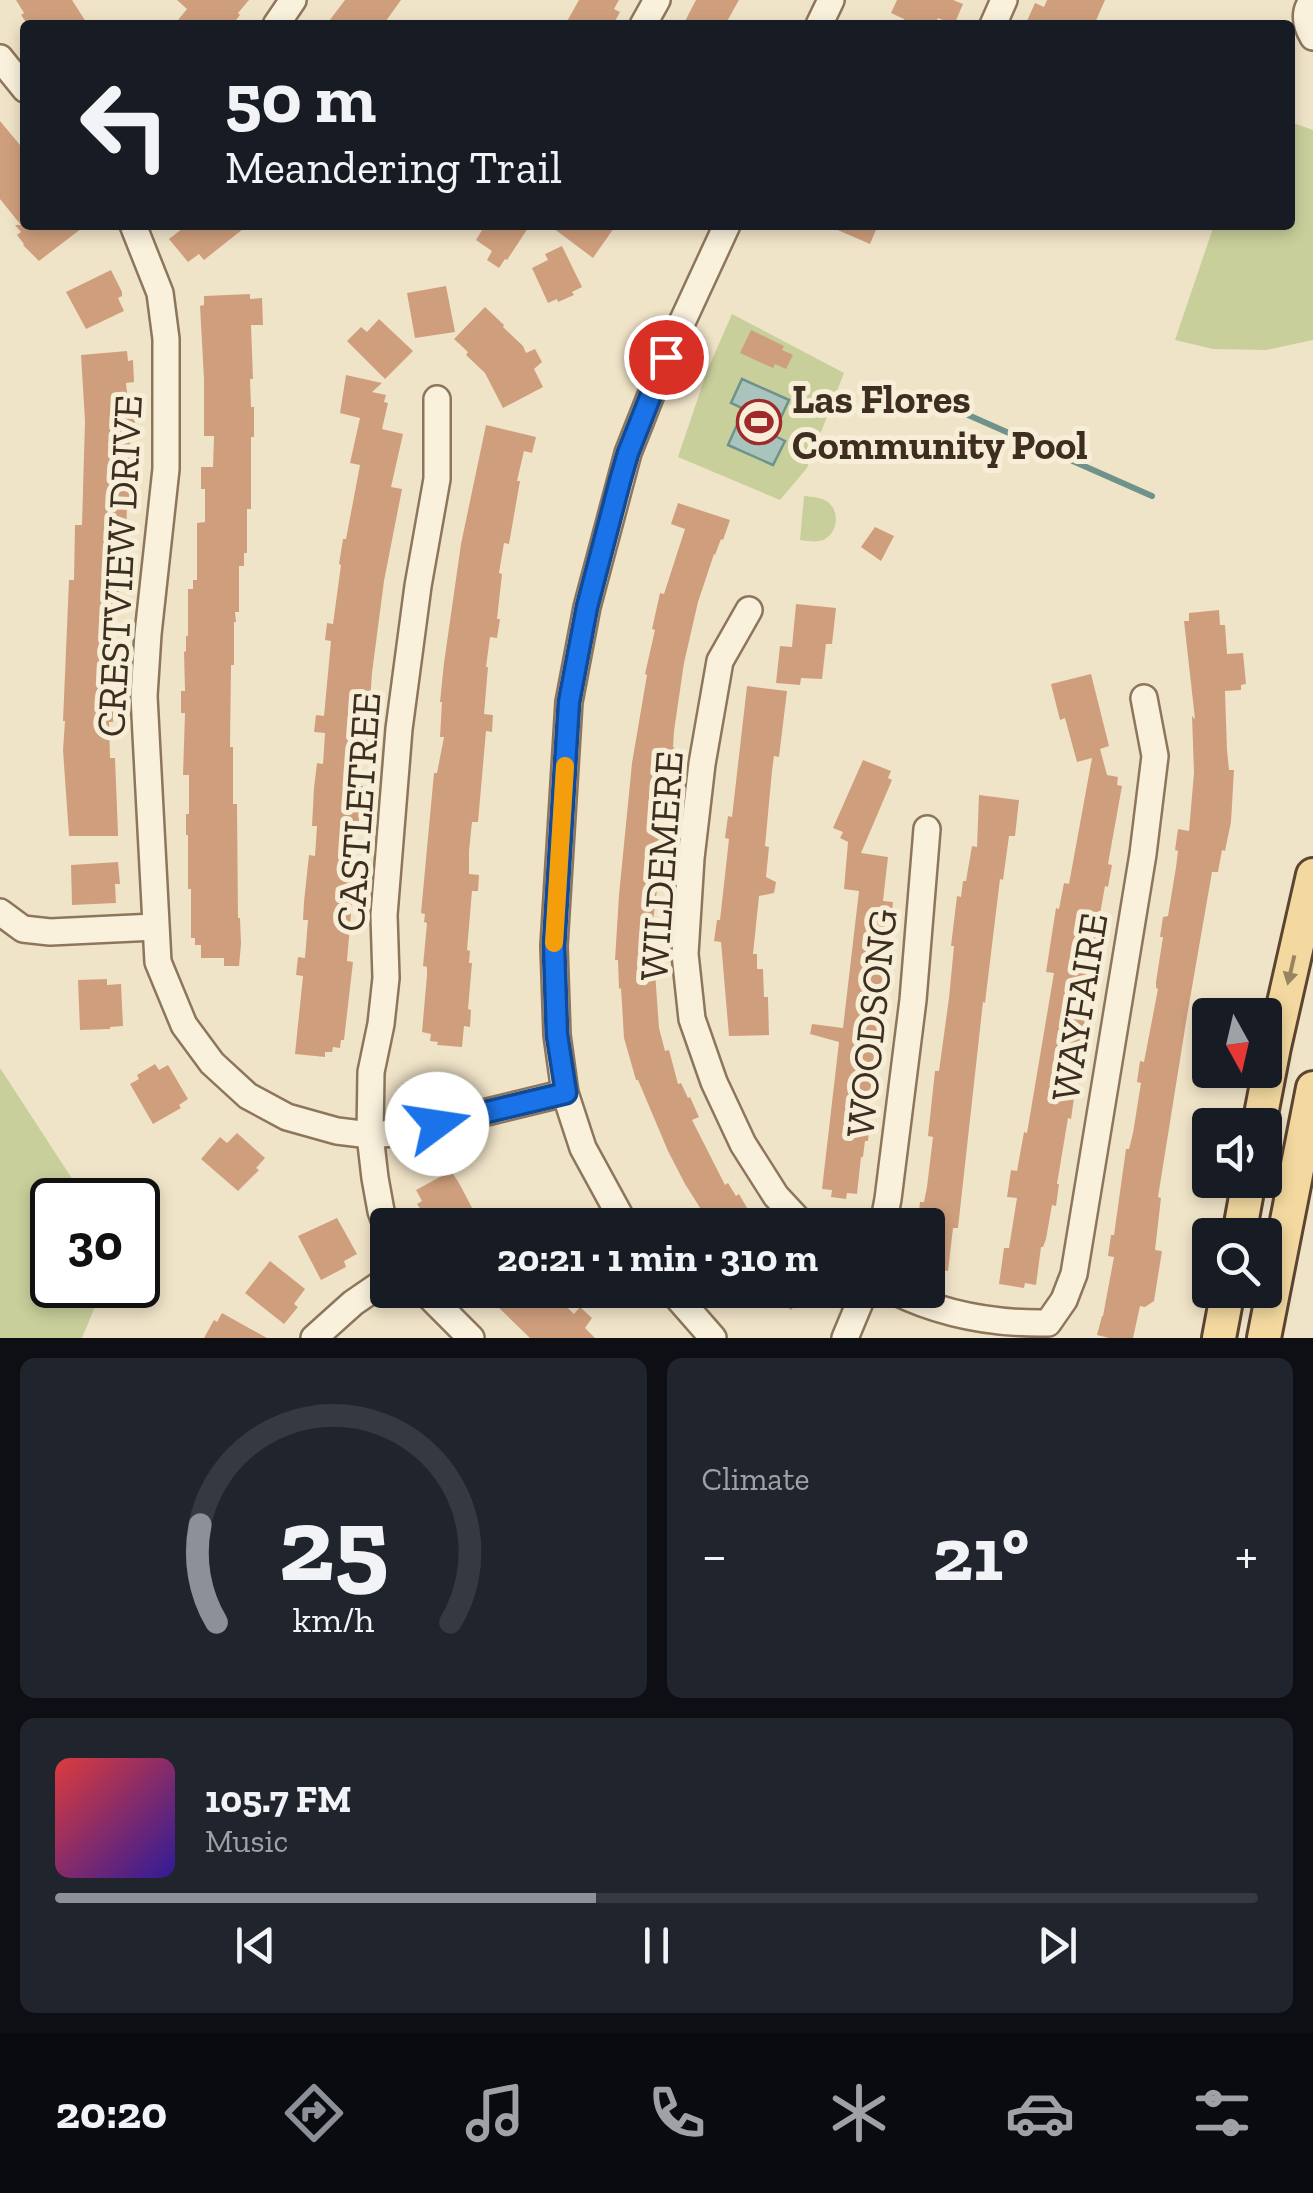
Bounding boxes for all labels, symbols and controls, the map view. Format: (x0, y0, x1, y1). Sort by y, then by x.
text: 50 m (225, 56, 376, 140)
icon: left (60, 60, 190, 190)
text: Meandering Trail (225, 141, 562, 195)
pin (624, 315, 709, 400)
icon: arrive (639, 330, 694, 385)
place label: Las Flores Community Pool (792, 375, 1088, 469)
street label: CRESTVIEW DRIVE (86, 394, 152, 738)
sports icon: Las Flores Community Pool (736, 399, 782, 445)
street label: CASTLETREE (326, 691, 390, 933)
street label: WILDEMERE (629, 749, 693, 983)
street label: WOODSONG (835, 907, 907, 1139)
street label: WAYFAIRE (1040, 909, 1118, 1105)
one-way arrow (1282, 955, 1298, 986)
north arrow (1192, 998, 1282, 1088)
map controls (1192, 998, 1282, 1308)
position arrow (385, 1072, 489, 1176)
button: sound (1192, 1108, 1282, 1198)
speed limit sign: 30 (30, 1178, 160, 1308)
button: search (1192, 1218, 1282, 1308)
text: 20:21 · 1 min · 310 m (497, 1235, 818, 1281)
text: Climate (702, 1460, 810, 1498)
text: 25 (278, 1482, 388, 1607)
text: 21° (933, 1509, 1029, 1599)
text: − (702, 1522, 727, 1588)
text: + (1235, 1522, 1258, 1588)
text: km/h (292, 1598, 374, 1641)
text: 105.7 FM (205, 1776, 351, 1822)
text: Music (205, 1822, 288, 1860)
icon: previous (228, 1918, 283, 1973)
icon: pause (629, 1918, 684, 1973)
icon: next (1030, 1918, 1085, 1973)
icon: directions (279, 2078, 349, 2148)
icon: music (460, 2078, 530, 2148)
icon: phone (642, 2078, 712, 2148)
icon: climate (824, 2078, 894, 2148)
icon: car (1005, 2078, 1075, 2148)
icon: filters (1187, 2078, 1257, 2148)
text: 20:20 (56, 2086, 167, 2140)

